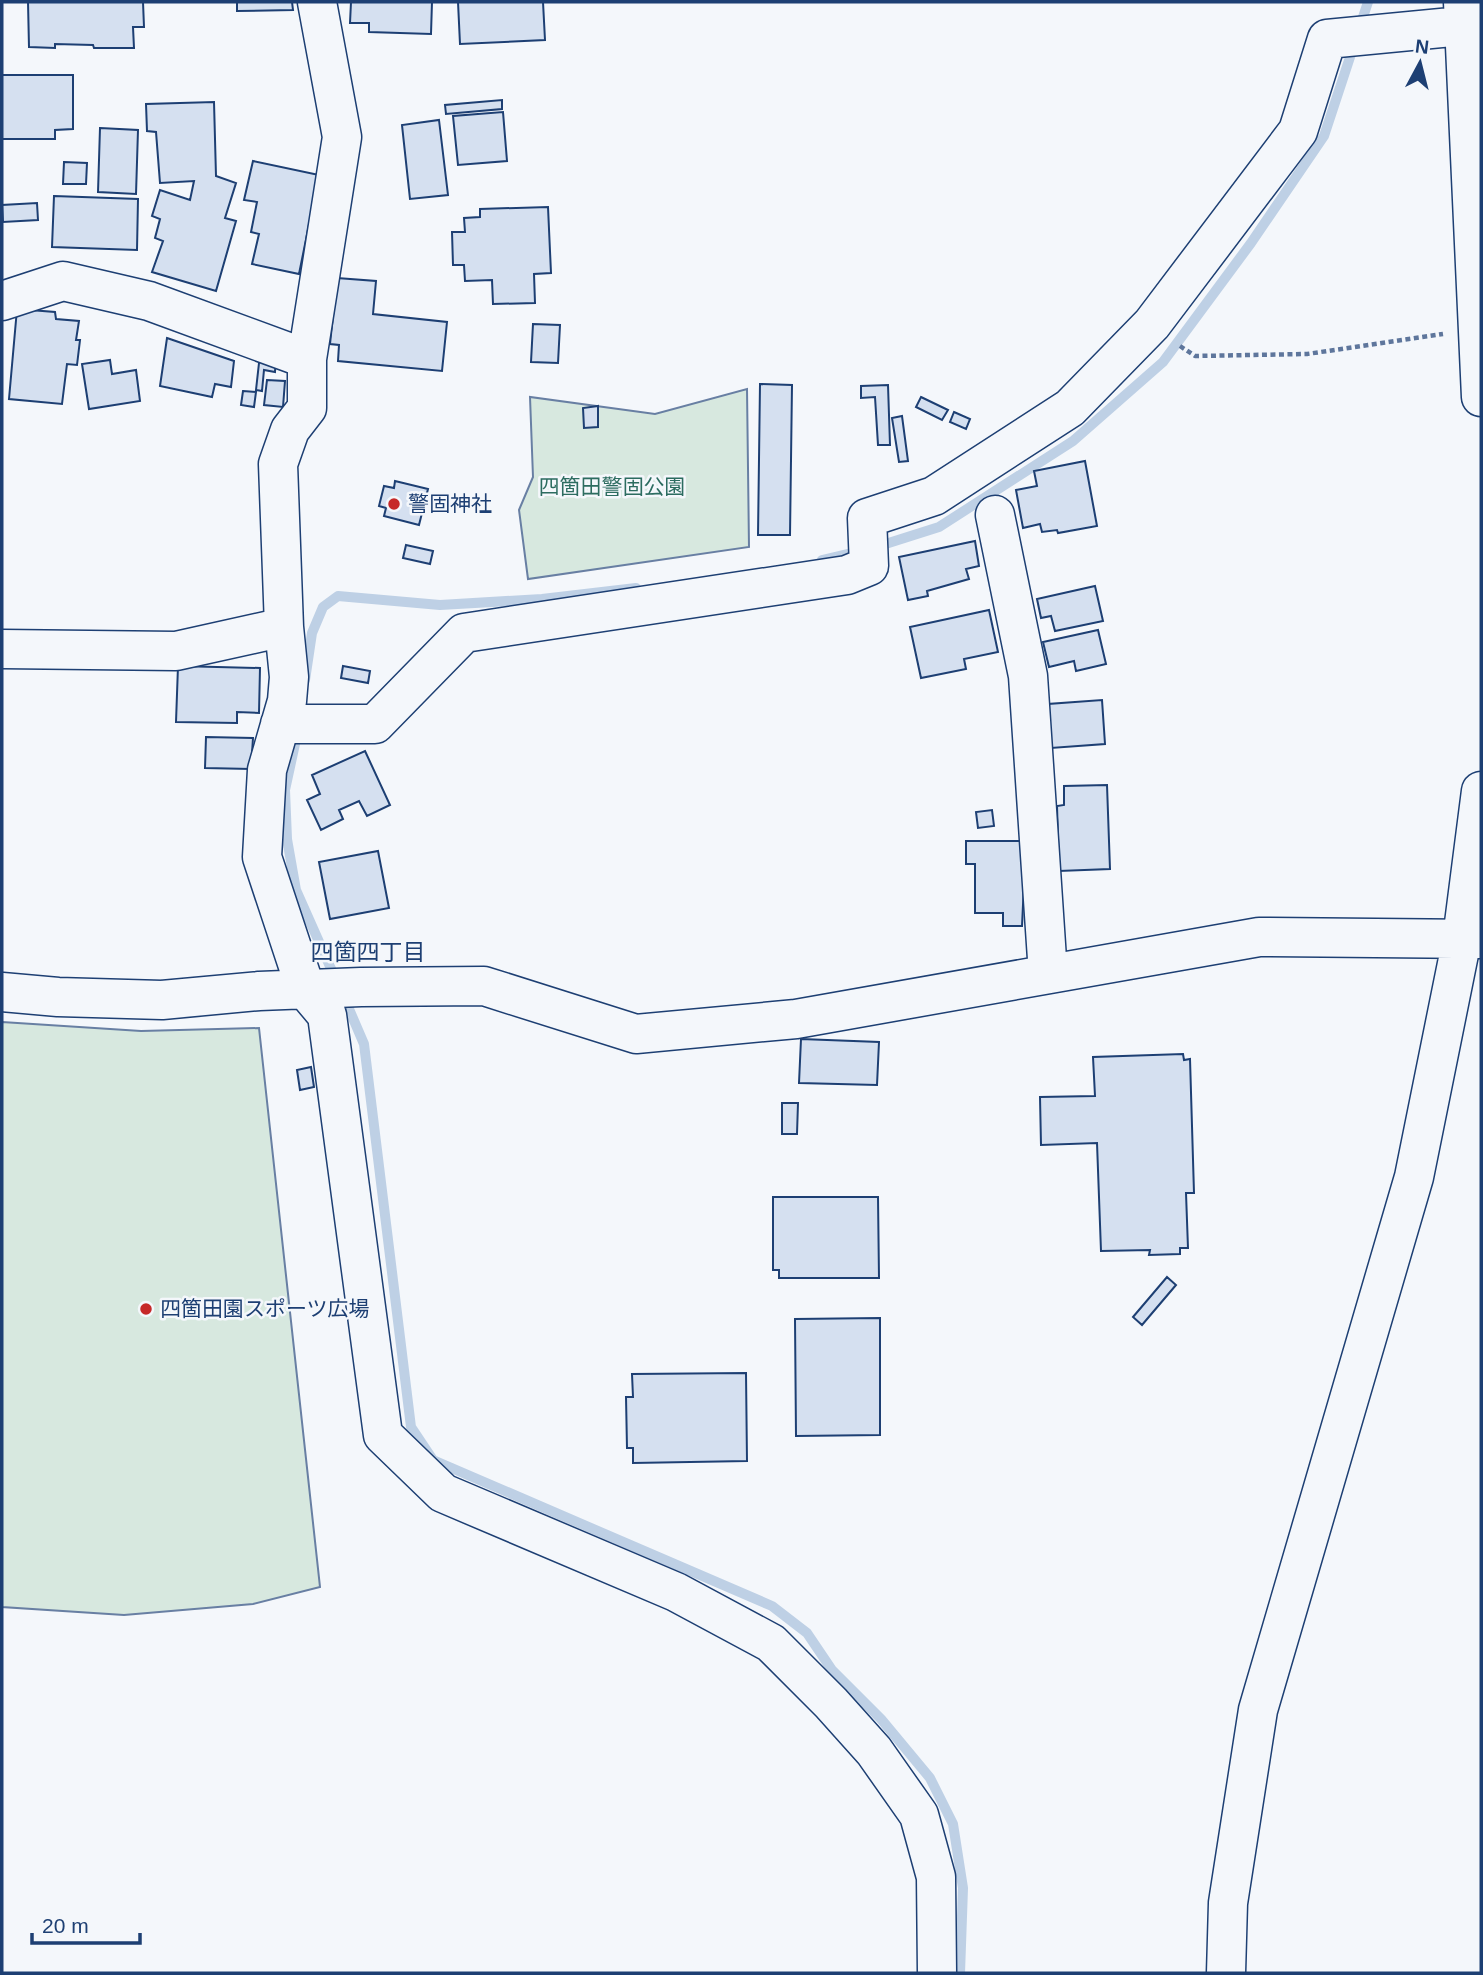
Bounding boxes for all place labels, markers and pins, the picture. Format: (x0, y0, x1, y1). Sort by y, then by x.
place label: 警固神社 (408, 492, 492, 515)
marker: 警固神社 (386, 496, 402, 512)
place label: 四箇田園スポーツ広場 (160, 1297, 370, 1320)
marker: 四箇田園スポーツ広場 (138, 1301, 154, 1317)

